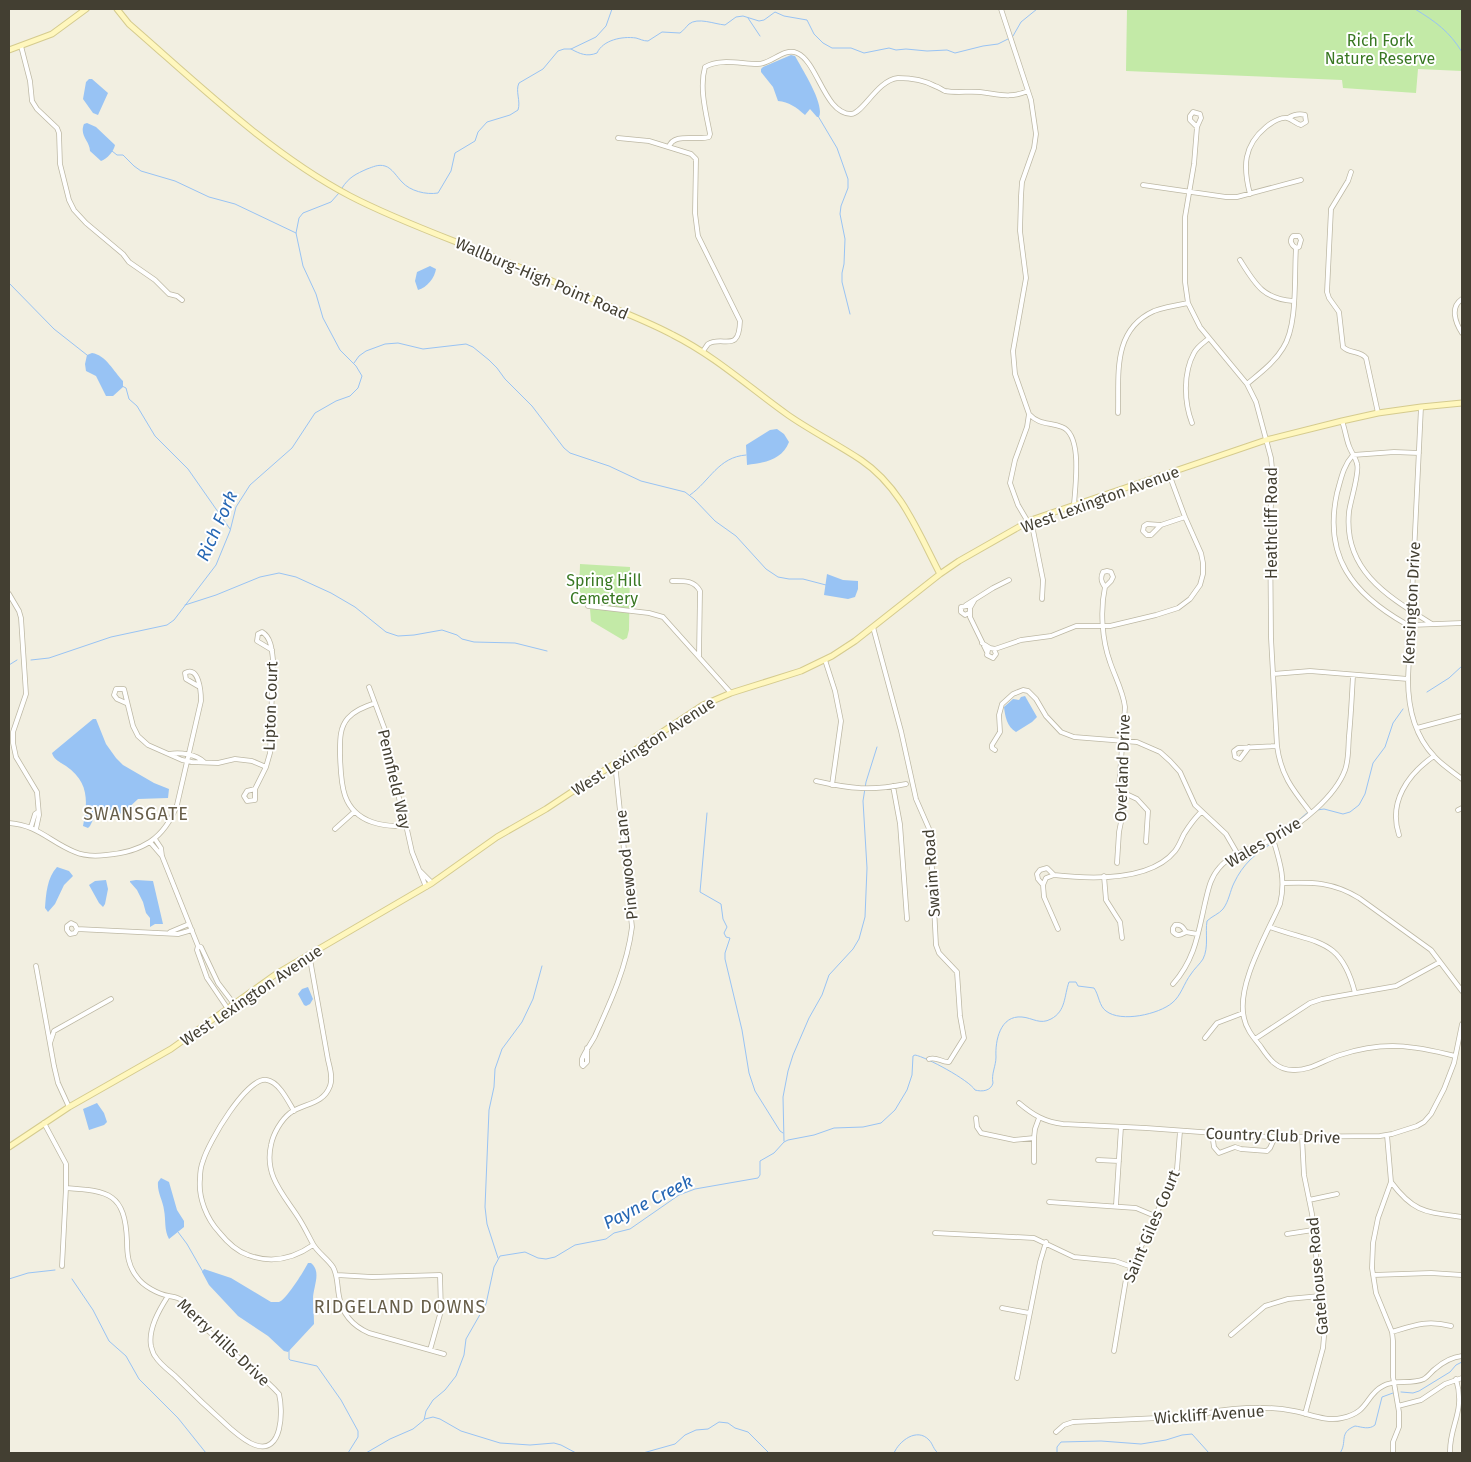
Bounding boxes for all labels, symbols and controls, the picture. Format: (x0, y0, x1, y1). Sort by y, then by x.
park label: Rich Fork Nature Reserve (1325, 31, 1435, 68)
street label: Wallburg-High Point Road (452, 233, 631, 324)
street label: West Lexington Avenue (1018, 462, 1182, 537)
street label: Heathcliff Road (1262, 467, 1281, 579)
water label: Rich Fork (192, 487, 242, 565)
street label: Kensington Drive (1399, 541, 1424, 665)
park label: Spring Hill Cemetery (566, 571, 642, 608)
street label: Lipton Court (259, 661, 282, 751)
street label: West Lexington Avenue (568, 693, 718, 800)
street label: Overland Drive (1111, 714, 1134, 822)
street label: Pennfield Way (374, 727, 415, 831)
district label: SWANSGATE (83, 803, 189, 825)
street label: Pinewood Lane (611, 809, 642, 921)
street label: Wales Drive (1222, 813, 1304, 872)
street label: Swaim Road (919, 828, 944, 918)
street label: West Lexington Avenue (177, 941, 326, 1050)
street label: Country Club Drive (1205, 1124, 1341, 1147)
street label: Saint Giles Court (1119, 1167, 1184, 1285)
water label: Payne Creek (600, 1170, 697, 1234)
street label: Gatehouse Road (1303, 1216, 1332, 1336)
street label: Merry Hills Drive (173, 1295, 274, 1390)
district label: RIDGELAND DOWNS (314, 1296, 486, 1318)
street label: Wickliff Avenue (1153, 1401, 1265, 1428)

